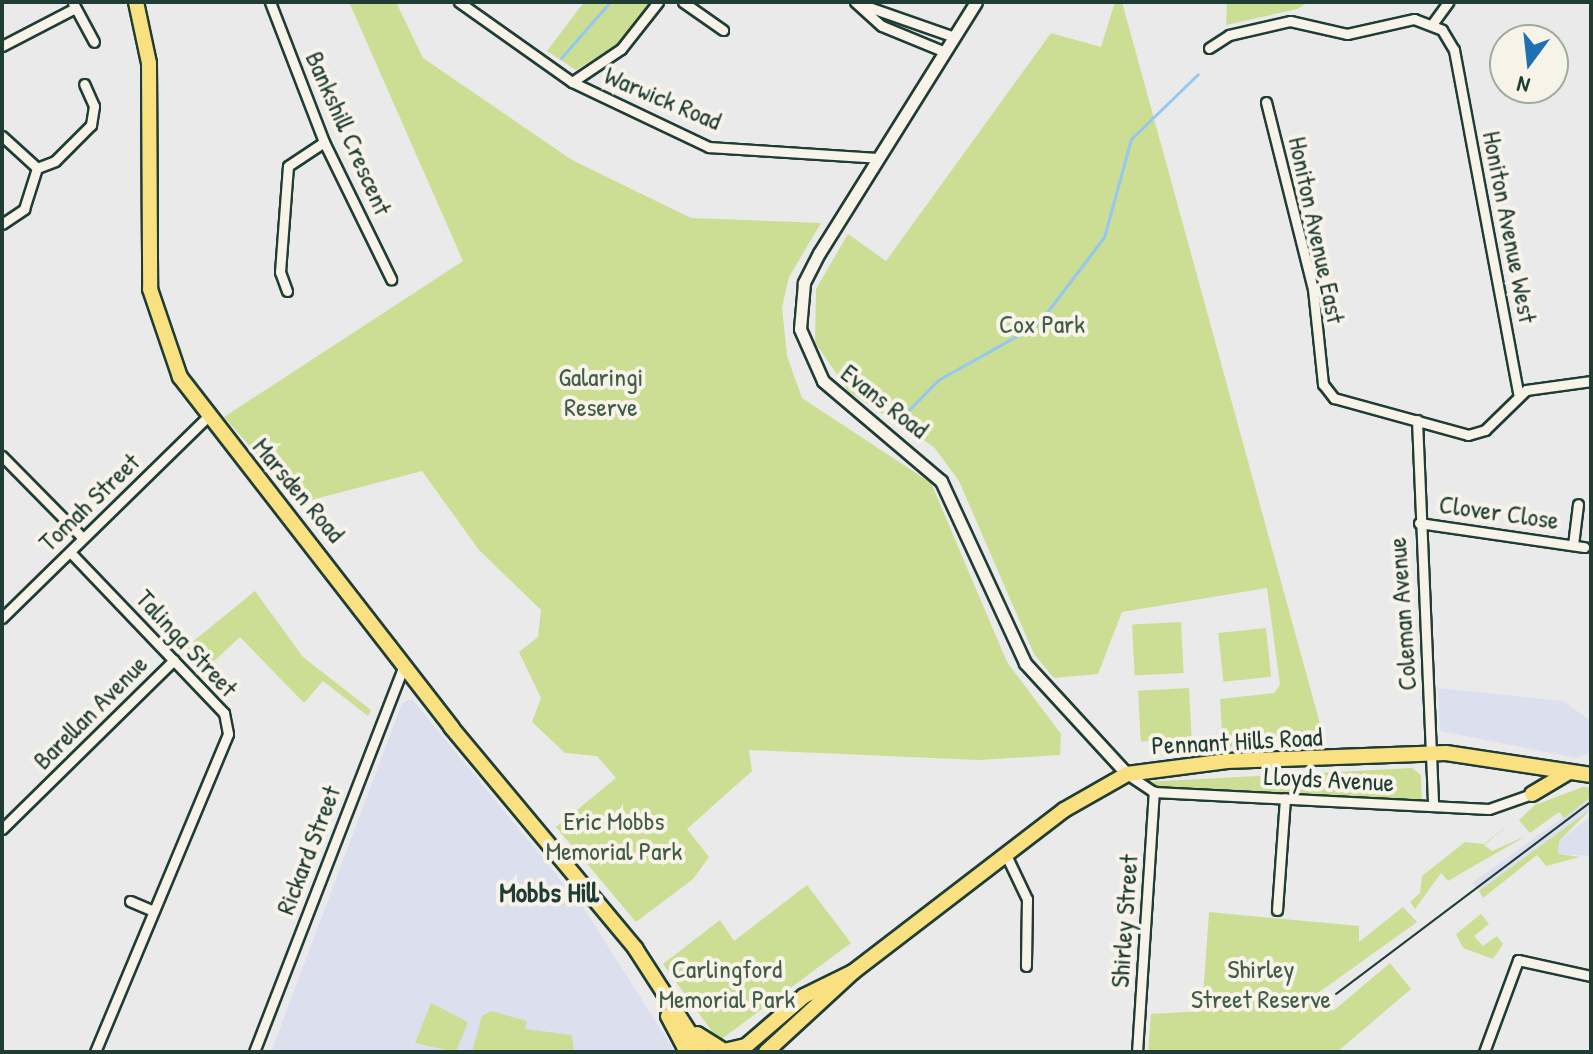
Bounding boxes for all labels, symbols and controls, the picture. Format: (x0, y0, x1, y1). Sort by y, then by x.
north arrow (1489, 24, 1569, 104)
street label: Bankshill Crescent (299, 46, 399, 220)
street label: Warwick Road (600, 60, 726, 136)
text: N (1514, 69, 1533, 101)
street label: Honiton Avenue West (1476, 129, 1544, 325)
street label: Honiton Avenue East (1282, 134, 1352, 326)
park label: Cox Park (999, 308, 1085, 340)
street label: Evans Road (835, 357, 935, 445)
park label: Galaringi Reserve (559, 361, 643, 422)
street label: Marsden Road (246, 432, 352, 548)
street label: Tomah Street (32, 446, 146, 558)
street label: Clover Close (1437, 488, 1561, 536)
street label: Coleman Avenue (1381, 536, 1423, 692)
street label: Talinga Street (130, 583, 244, 703)
street label: Barellan Avenue (26, 648, 154, 776)
street label: Pennant Hills Road (1151, 721, 1323, 761)
street label: Lloyds Avenue (1263, 760, 1395, 798)
street label: Rickard Street (269, 781, 347, 919)
park label: Eric Mobbs Memorial Park (546, 805, 682, 866)
street label: Shirley Street (1104, 853, 1144, 989)
district label: Mobbs Hill (499, 875, 599, 909)
park label: Carlingford Memorial Park (659, 953, 795, 1014)
park label: Shirley Street Reserve (1191, 953, 1331, 1014)

